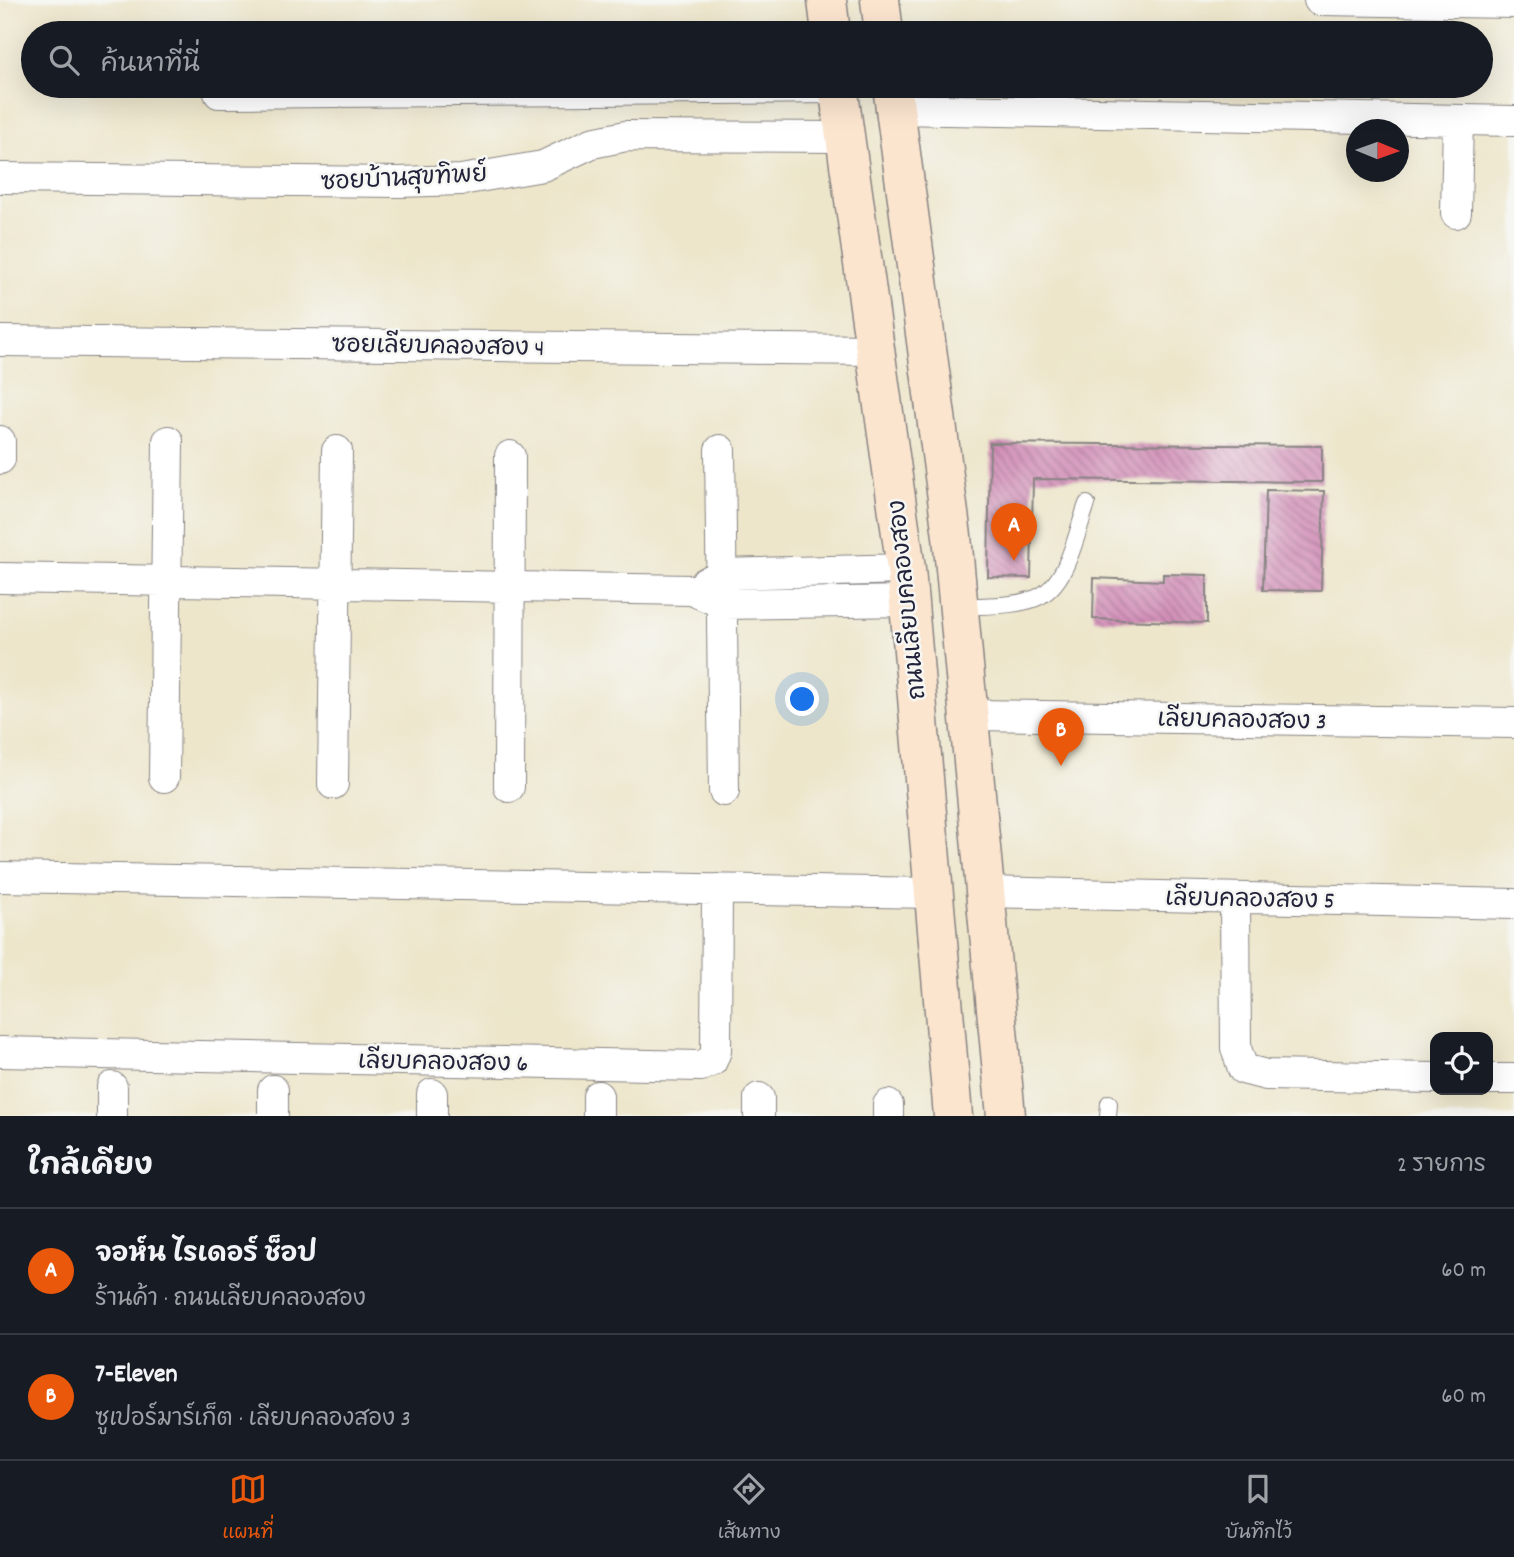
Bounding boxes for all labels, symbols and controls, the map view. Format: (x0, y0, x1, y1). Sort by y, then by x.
search box (21, 21, 1493, 98)
icon: search (45, 41, 83, 79)
text: ค้นหาที่นี่ (101, 47, 200, 84)
north arrow (1346, 119, 1409, 182)
street label: ซอยบ้านสุขทิพย์ (320, 157, 488, 201)
street label: ซอยเลียบคลองสอง 4 (331, 328, 545, 367)
street label: ถนนเลียบคลองสอง (881, 498, 936, 701)
pin: A (991, 503, 1037, 561)
your location (785, 682, 819, 716)
street label: เลียบคลองสอง 3 (1157, 703, 1327, 740)
pin: B (1038, 708, 1084, 766)
street label: เลียบคลองสอง 5 (1165, 882, 1335, 919)
map controls (1430, 1032, 1493, 1095)
button: locate (1430, 1032, 1493, 1095)
street label: เลียบคลองสอง 6 (358, 1045, 528, 1082)
text: ใกล้เคียง (28, 1147, 153, 1190)
text: 2 รายการ (1397, 1150, 1486, 1183)
text: จอห์น ไรเดอร์ ช็อป (95, 1237, 317, 1274)
text: A (45, 1255, 57, 1288)
text: 60 m (1441, 1255, 1486, 1288)
text: ร้านค้า · ถนนเลียบคลองสอง (95, 1284, 366, 1317)
text: 7-Eleven (95, 1357, 178, 1394)
text: B (46, 1381, 56, 1414)
text: 60 m (1441, 1381, 1486, 1414)
text: ซูเปอร์มาร์เก็ต · เลียบคลองสอง 3 (95, 1404, 411, 1437)
tab: แผนที่ (222, 1470, 273, 1548)
tab: เส้นทาง (718, 1470, 781, 1548)
tab: บันทึกไว้ (1225, 1470, 1292, 1548)

